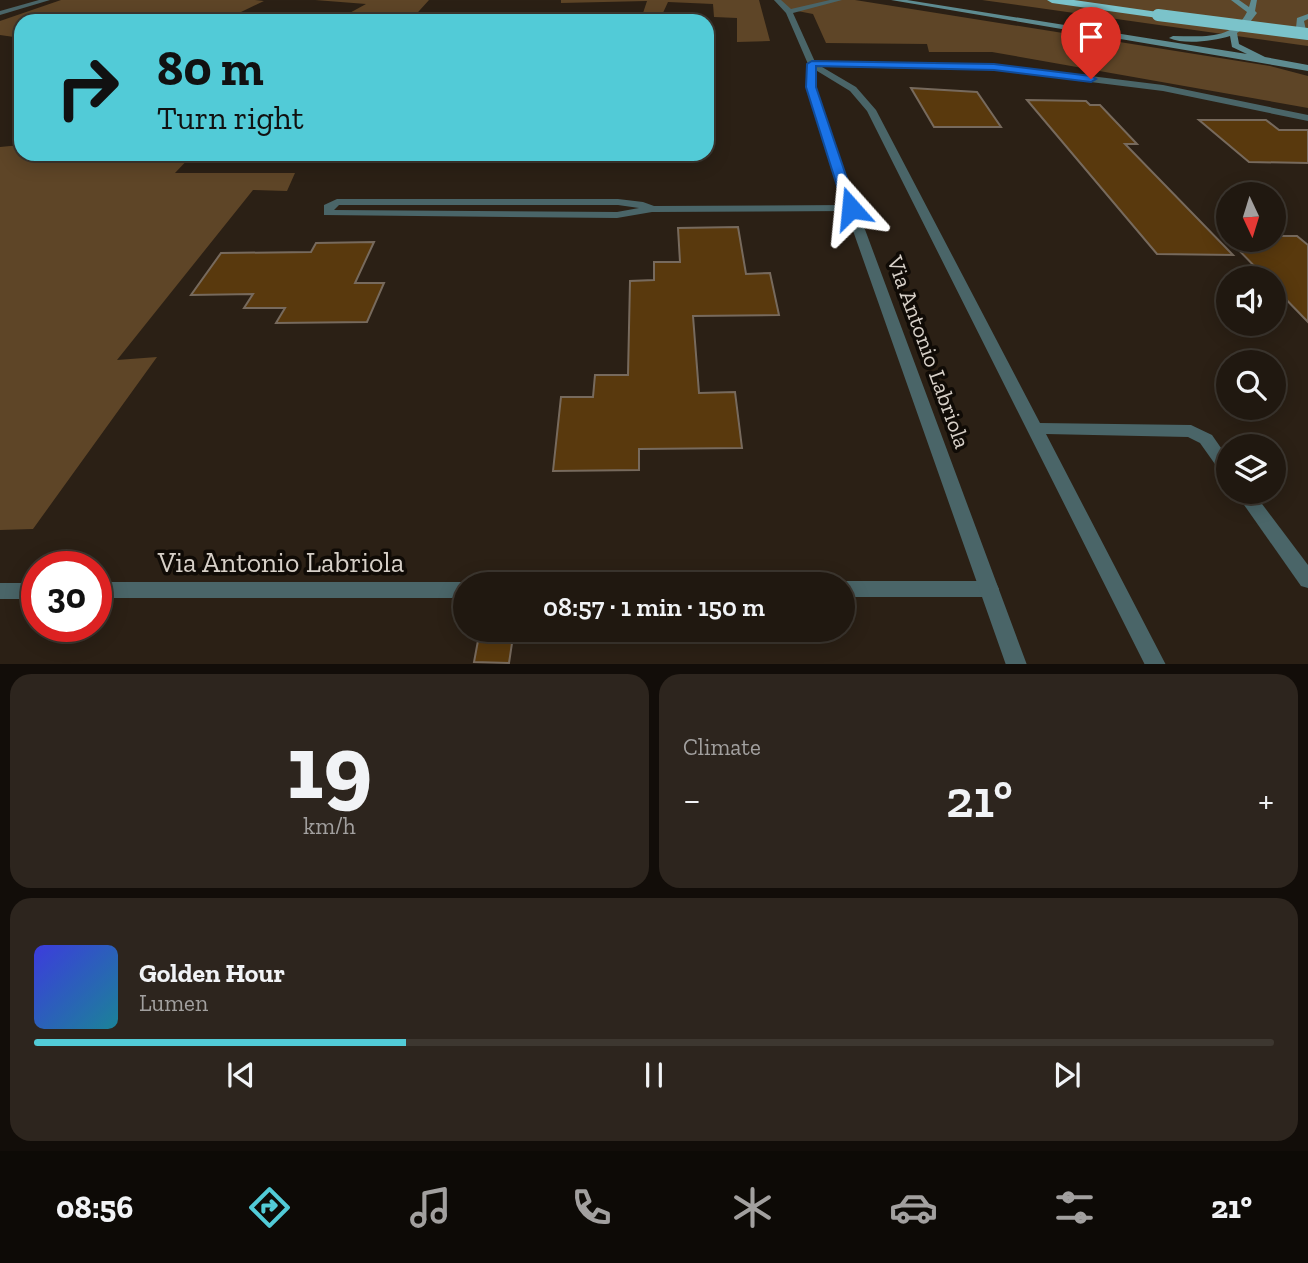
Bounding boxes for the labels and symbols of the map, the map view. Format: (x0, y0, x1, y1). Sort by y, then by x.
pin (1061, 7, 1121, 79)
position arrow (814, 171, 888, 245)
north arrow (1216, 182, 1286, 252)
street label: Via Antonio Labriola (881, 251, 977, 452)
street label: Via Antonio Labriola (157, 546, 405, 579)
speed limit sign: 30 (21, 551, 112, 642)

